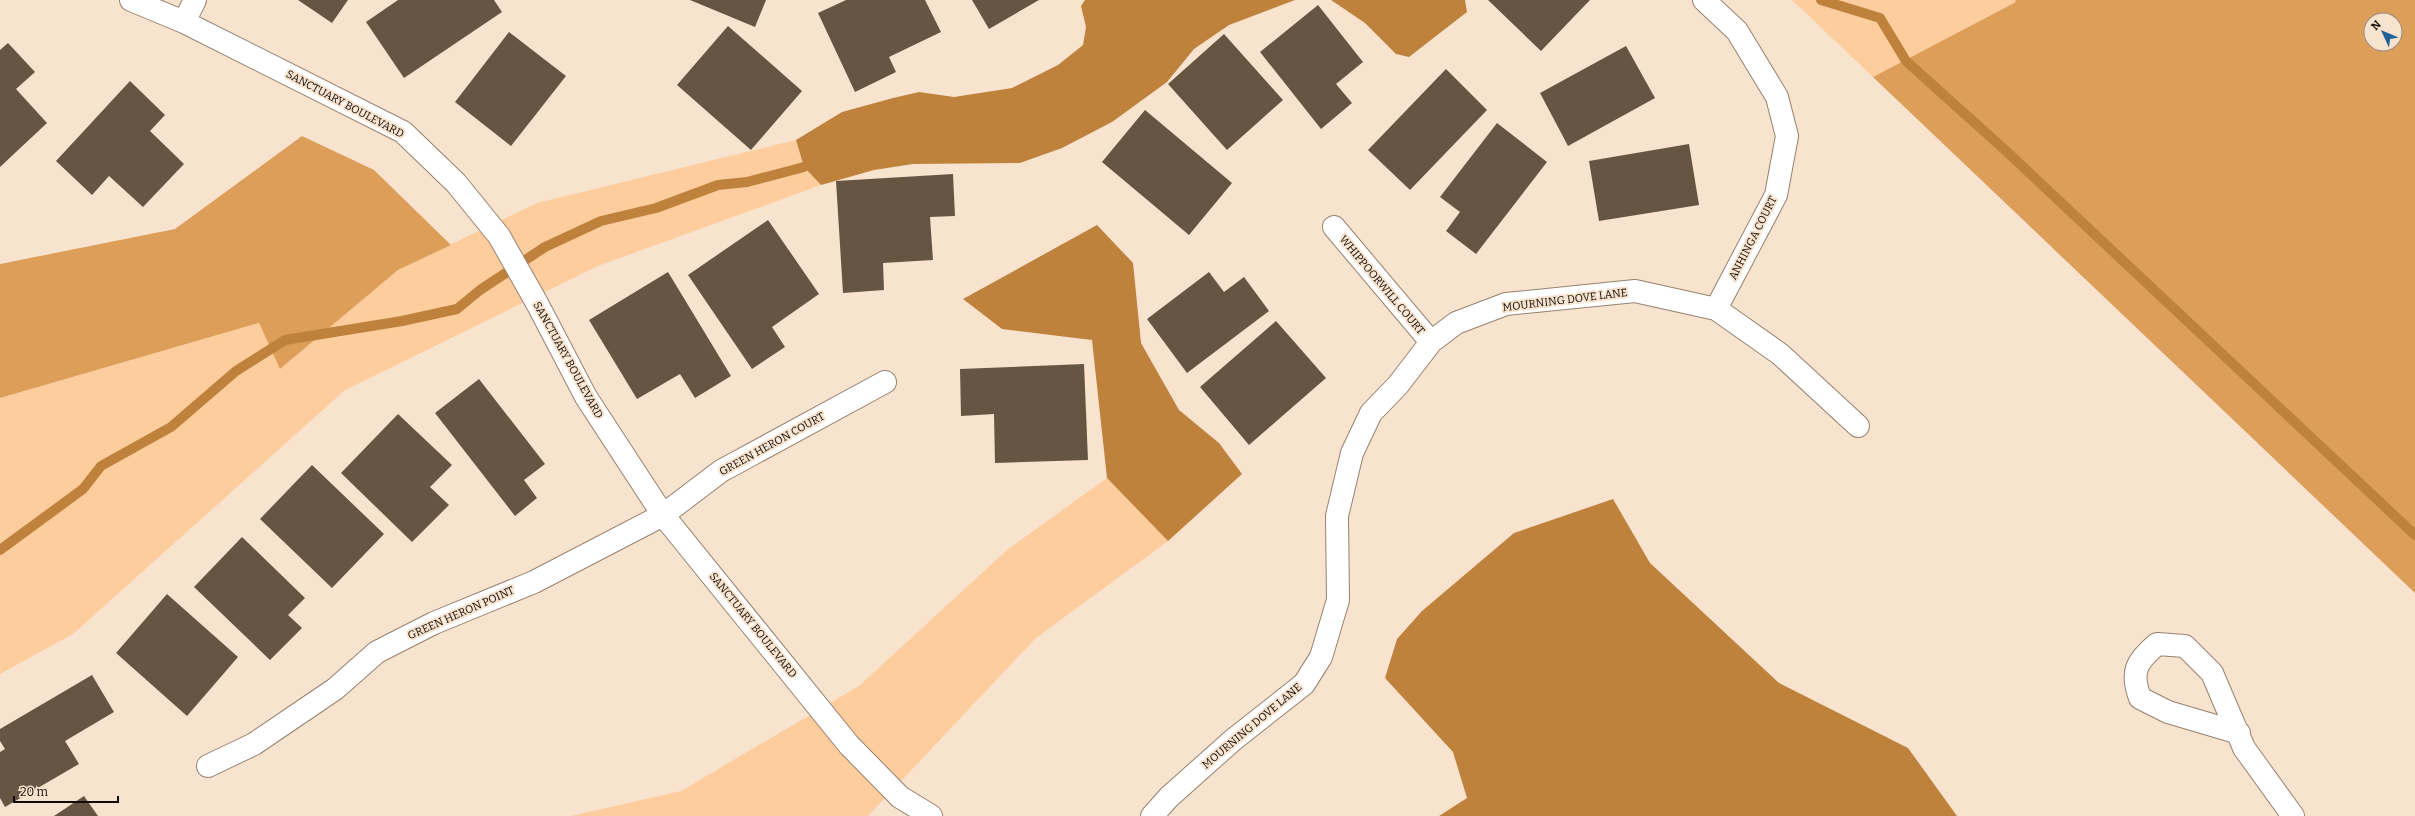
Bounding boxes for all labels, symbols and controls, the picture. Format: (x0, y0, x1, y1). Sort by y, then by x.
north arrow (2363, 12, 2403, 52)
text: N (2369, 17, 2384, 33)
street label: SANCTUARY BOULEVARD (284, 67, 406, 141)
street label: ANHINGA COURT (1726, 194, 1780, 282)
street label: WHIPPOORWILL COURT (1337, 233, 1428, 338)
street label: MOURNING DOVE LANE (1502, 286, 1628, 314)
street label: SANCTUARY BOULEVARD (530, 299, 606, 421)
street label: GREEN HERON COURT (717, 409, 827, 478)
street label: SANCTUARY BOULEVARD (707, 570, 799, 680)
street label: GREEN HERON POINT (406, 583, 517, 642)
street label: MOURNING DOVE LANE (1200, 680, 1305, 771)
scale bar (14, 778, 118, 804)
text: 20 m (20, 785, 49, 799)

